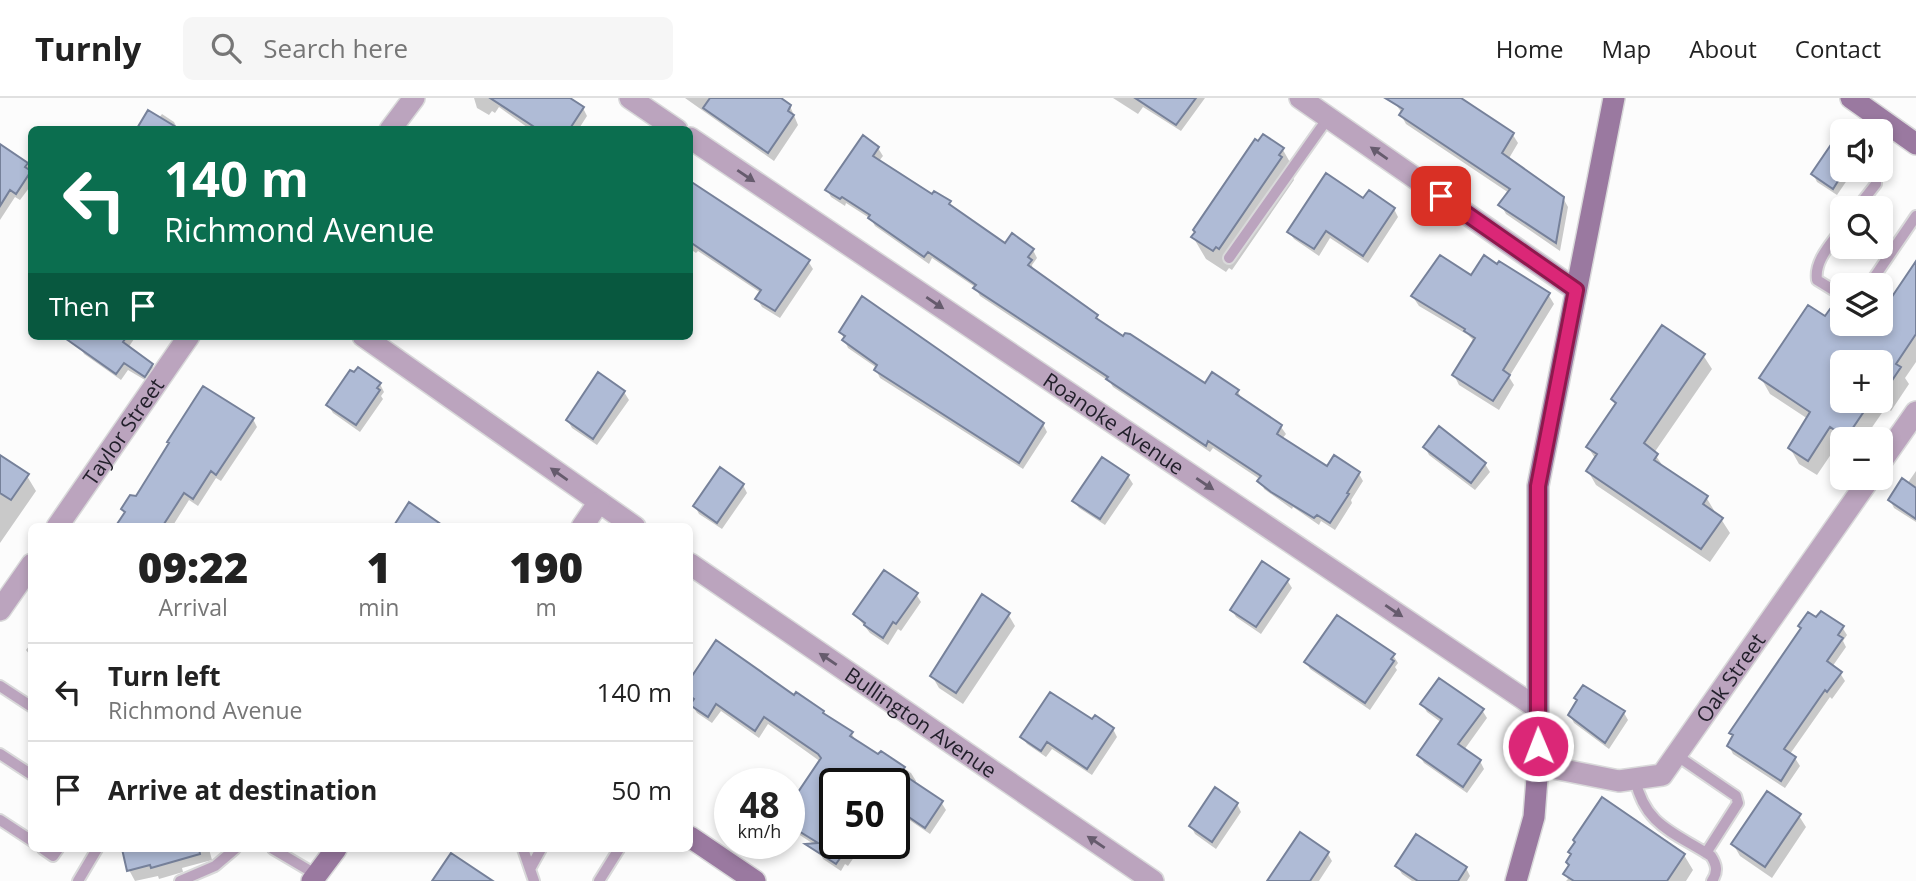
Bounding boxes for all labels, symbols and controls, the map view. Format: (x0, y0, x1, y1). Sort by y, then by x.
search box (183, 17, 673, 80)
text: Turnly (35, 26, 141, 71)
icon: search (207, 29, 245, 67)
text: Search here (263, 30, 408, 66)
text: Home (1496, 32, 1564, 65)
text: Map (1602, 32, 1651, 65)
text: About (1689, 32, 1757, 65)
text: Contact (1795, 32, 1881, 65)
map controls (1830, 119, 1893, 490)
button: sound (1830, 119, 1893, 182)
text: 140 m (164, 145, 309, 211)
one-way arrow (1370, 146, 1388, 160)
icon: left (49, 154, 140, 245)
pin (1411, 166, 1471, 226)
one-way arrow (737, 169, 755, 183)
icon: arrive (1422, 177, 1460, 215)
button: search (1830, 196, 1893, 259)
text: Richmond Avenue (164, 208, 435, 251)
button: layers (1830, 273, 1893, 336)
icon: arrive (124, 287, 162, 325)
text: Then (49, 288, 110, 324)
one-way arrow (926, 296, 944, 310)
button: + (1830, 350, 1893, 413)
street label: Roanoke Avenue (1038, 366, 1190, 481)
street label: Taylor Street (76, 372, 170, 491)
button: − (1830, 427, 1893, 490)
one-way arrow (550, 467, 568, 481)
one-way arrow (1195, 478, 1215, 491)
text: 09:22 (138, 538, 248, 595)
text: 1 (367, 538, 391, 595)
text: 190 (509, 538, 583, 595)
text: Arrival (159, 591, 228, 623)
text: min (358, 591, 399, 623)
text: m (536, 591, 557, 623)
one-way arrow (1385, 604, 1403, 618)
street label: Oak Street (1689, 627, 1771, 728)
one-way arrow (819, 652, 837, 666)
text: Turn left (108, 658, 220, 694)
street label: Bullington Avenue (840, 660, 1003, 784)
icon: left (49, 673, 87, 711)
text: 140 m (597, 674, 672, 710)
text: Richmond Avenue (108, 694, 302, 726)
position arrow (1501, 709, 1575, 783)
speed limit sign: 50 (819, 768, 910, 859)
icon: arrive (49, 771, 87, 809)
text: Arrive at destination (108, 772, 377, 808)
text: 50 m (611, 772, 672, 808)
text: 48 (739, 781, 780, 828)
text: km/h (738, 819, 781, 843)
one-way arrow (1086, 836, 1106, 849)

